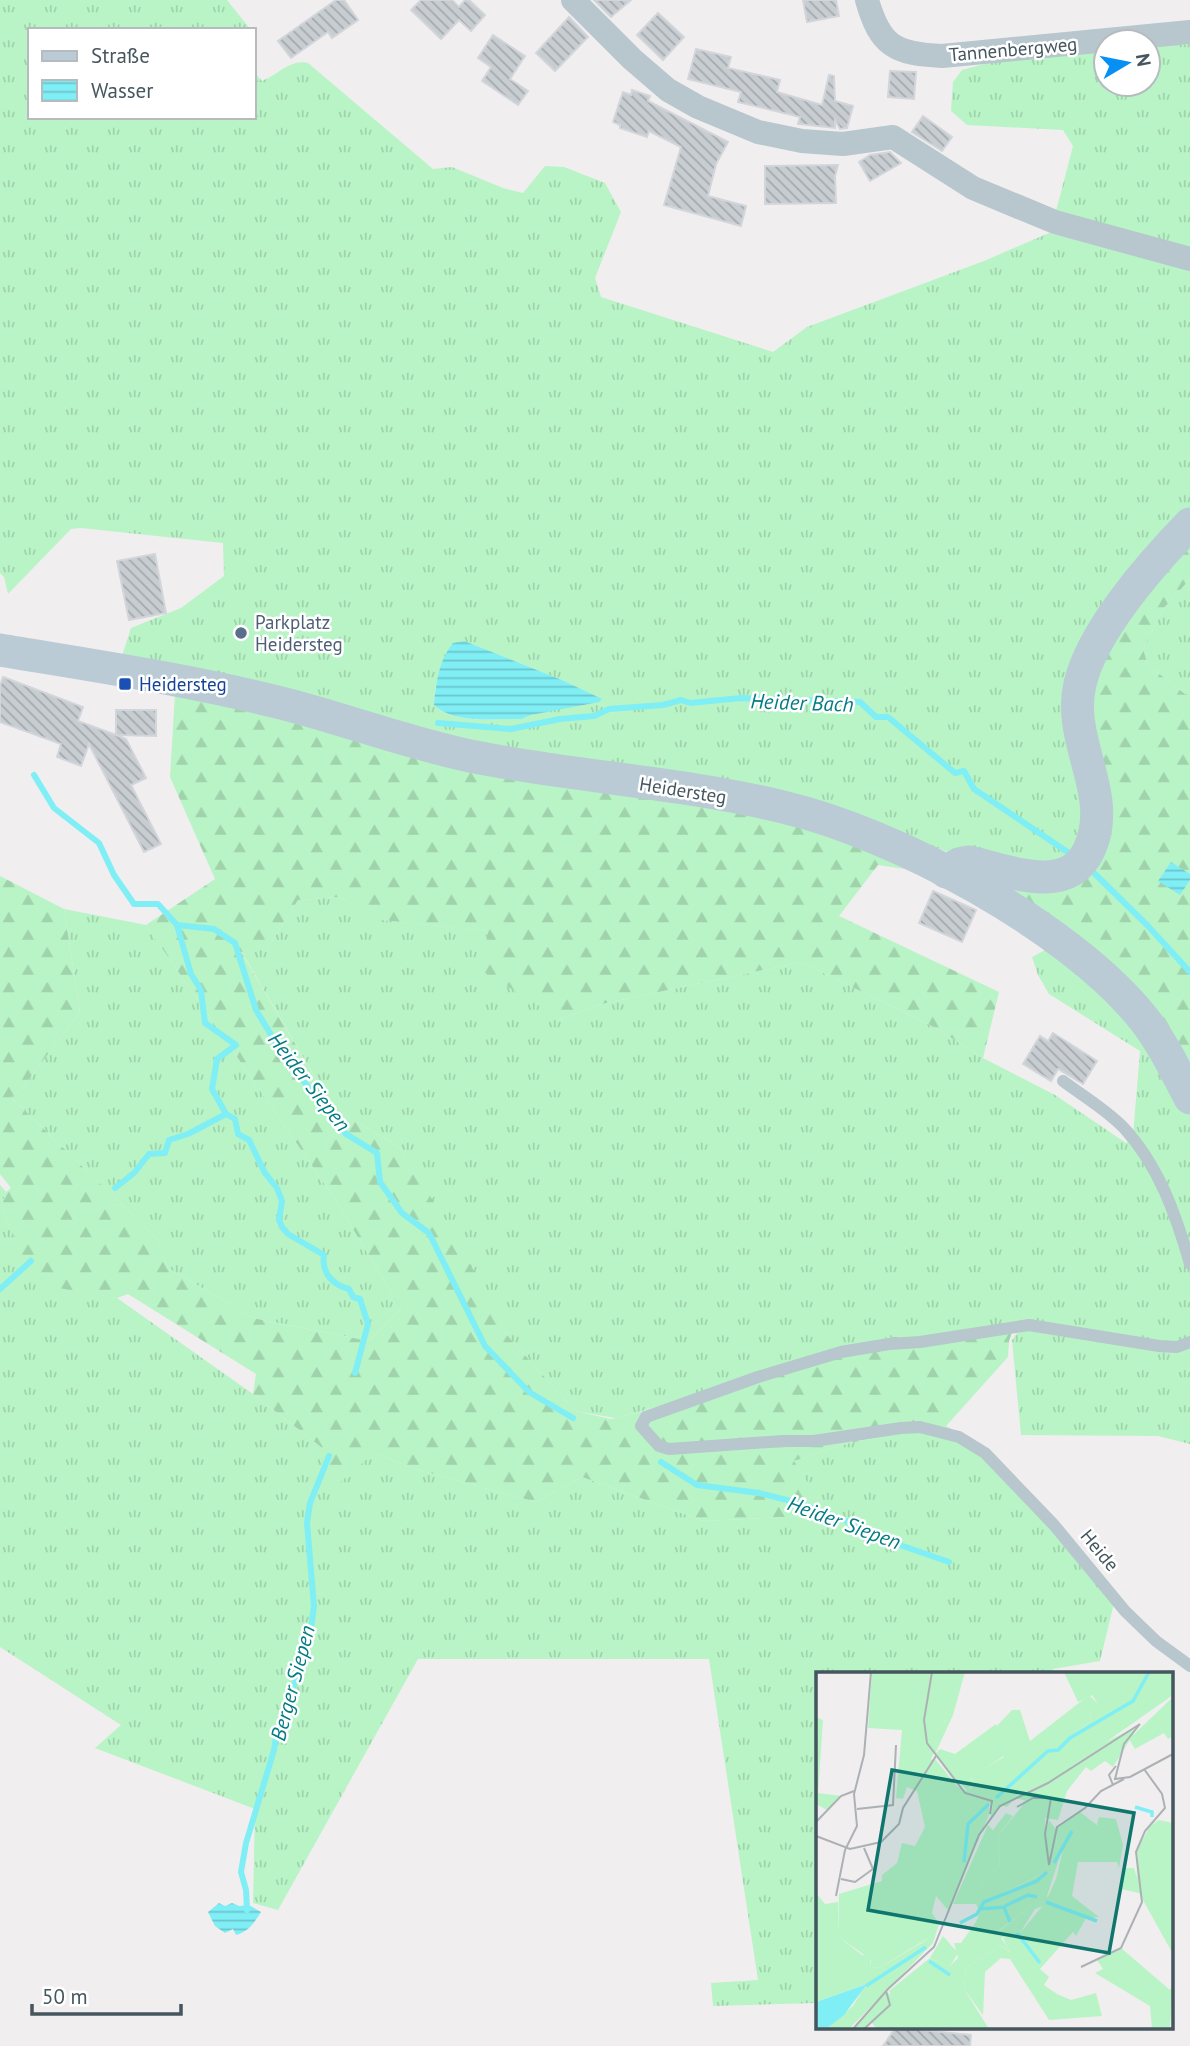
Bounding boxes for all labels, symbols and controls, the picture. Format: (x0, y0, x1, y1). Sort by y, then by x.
legend (28, 28, 256, 119)
north arrow (1092, 28, 1162, 98)
street label: Tannenbergweg (948, 31, 1078, 67)
text: Straße (91, 42, 150, 69)
text: N (1131, 52, 1157, 68)
text: Wasser (91, 77, 153, 104)
place label: Parkplatz Heidersteg (255, 610, 343, 656)
marker: Parkplatz Heidersteg (233, 625, 249, 641)
place label: Heidersteg (139, 672, 227, 696)
marker: Heidersteg (117, 676, 133, 692)
water label: Heider Bach (750, 687, 854, 718)
street label: Heidersteg (638, 771, 728, 809)
water label: Heider Siepen (262, 1027, 357, 1137)
water label: Heider Siepen (784, 1490, 905, 1556)
street label: Heide (1076, 1524, 1124, 1576)
water label: Berger Siepen (264, 1622, 321, 1743)
inset map (816, 1672, 1172, 2028)
scale bar (32, 1972, 180, 2016)
text: 50 m (42, 1983, 88, 2010)

